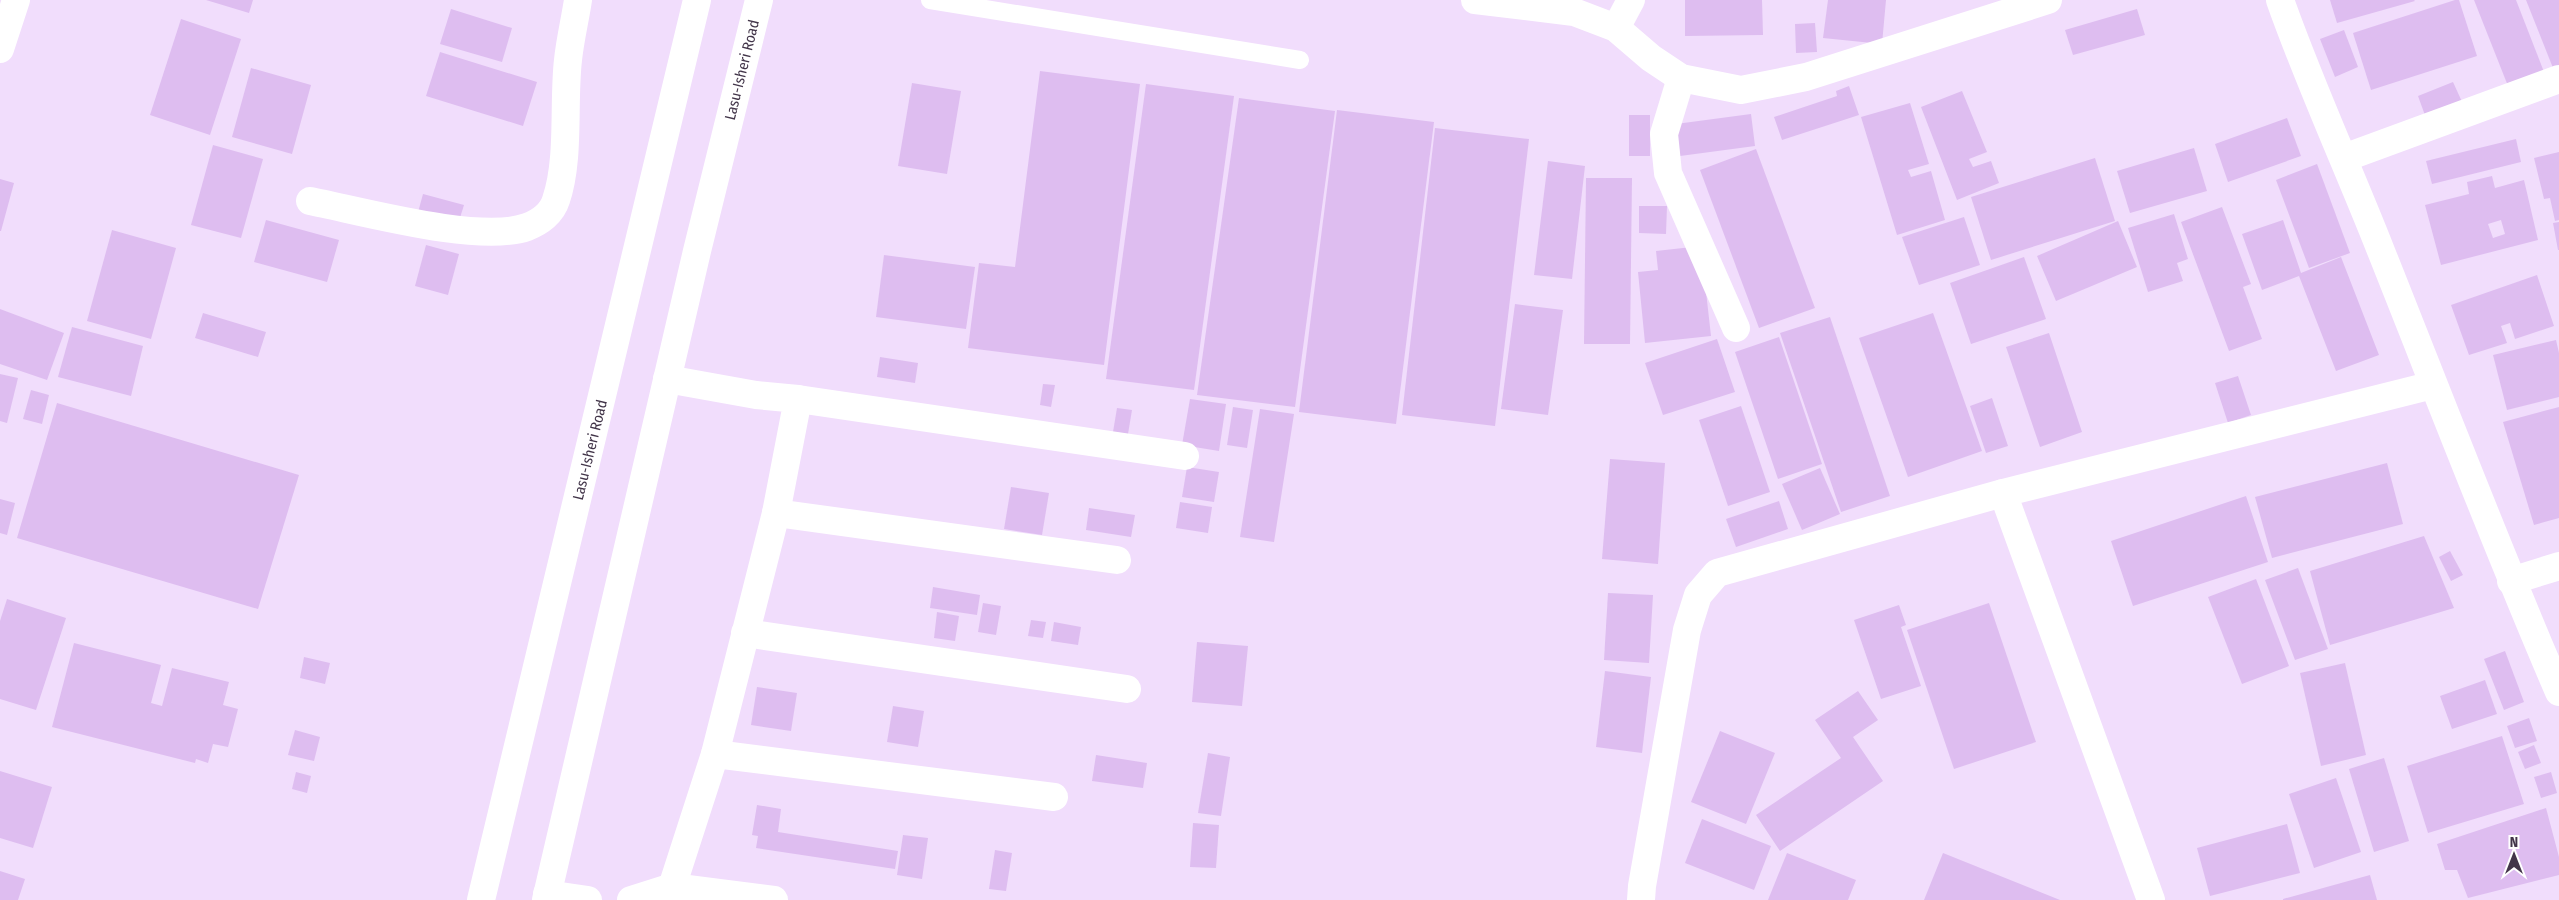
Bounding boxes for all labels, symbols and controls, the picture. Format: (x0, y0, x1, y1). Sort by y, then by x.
street label: Lasu-Isheri Road (721, 18, 763, 122)
street label: Lasu-Isheri Road (569, 398, 611, 502)
north arrow (2489, 830, 2539, 880)
text: N (2510, 834, 2518, 851)

